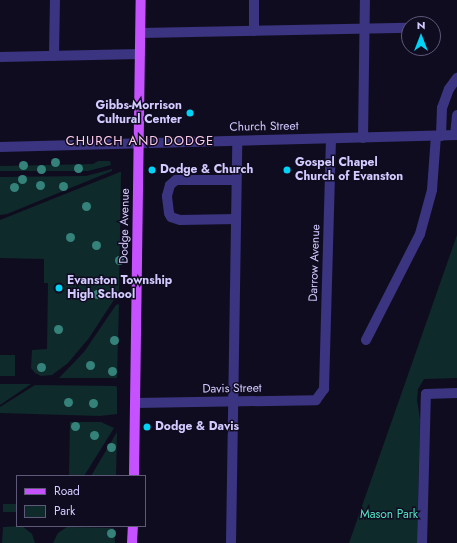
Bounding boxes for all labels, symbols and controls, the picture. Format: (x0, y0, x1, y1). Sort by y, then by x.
north arrow (401, 16, 441, 56)
text: N (417, 17, 425, 33)
place label: Gibbs-Morrison Cultural Center (96, 99, 182, 127)
marker: Gibbs-Morrison Cultural Center (185, 108, 195, 118)
street label: Church Street (229, 119, 299, 135)
district label: CHURCH AND DODGE (66, 133, 214, 149)
place label: Gospel Chapel Church of Evanston (295, 156, 403, 184)
place label: Dodge & Church (160, 163, 253, 177)
marker: Dodge & Church (147, 165, 157, 175)
marker: Gospel Chapel Church of Evanston (282, 165, 292, 175)
street label: Dodge Avenue (117, 188, 133, 264)
street label: Darrow Avenue (306, 224, 324, 302)
place label: Evanston Township High School (67, 274, 172, 302)
marker: Evanston Township High School (54, 283, 64, 293)
street label: Davis Street (202, 381, 262, 397)
place label: Dodge & Davis (155, 420, 239, 434)
marker: Dodge & Davis (142, 422, 152, 432)
legend (16, 475, 146, 527)
text: Road (54, 482, 80, 500)
text: Park (54, 502, 75, 520)
park label: Mason Park (360, 508, 418, 522)

